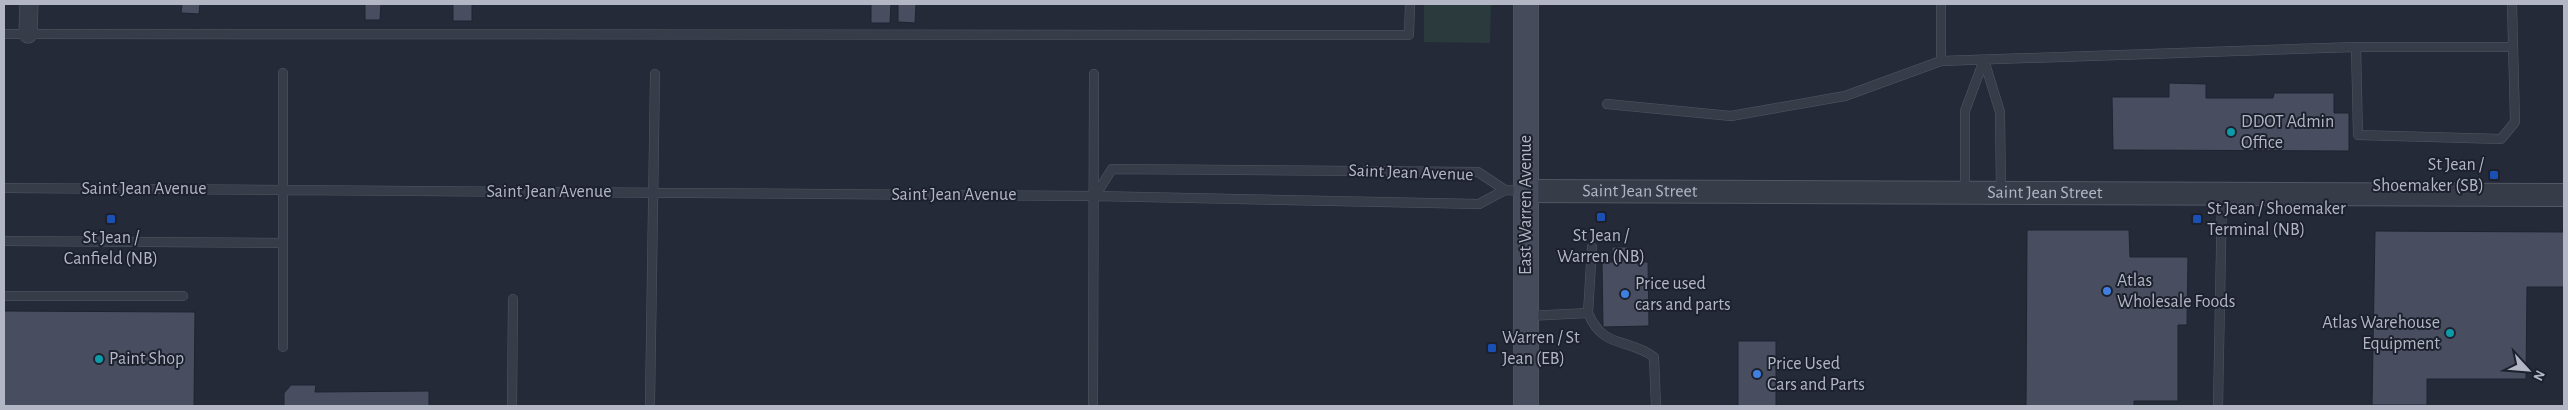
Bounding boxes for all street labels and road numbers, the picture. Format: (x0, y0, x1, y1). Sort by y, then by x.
street label: East Warren Avenue (1517, 135, 1535, 275)
street label: Saint Jean Avenue (1348, 162, 1474, 184)
street label: Saint Jean Avenue (81, 180, 207, 198)
street label: Saint Jean Street (1582, 182, 1698, 201)
street label: Saint Jean Avenue (486, 183, 612, 201)
street label: Saint Jean Street (1987, 184, 2103, 202)
street label: Saint Jean Avenue (891, 186, 1017, 204)

